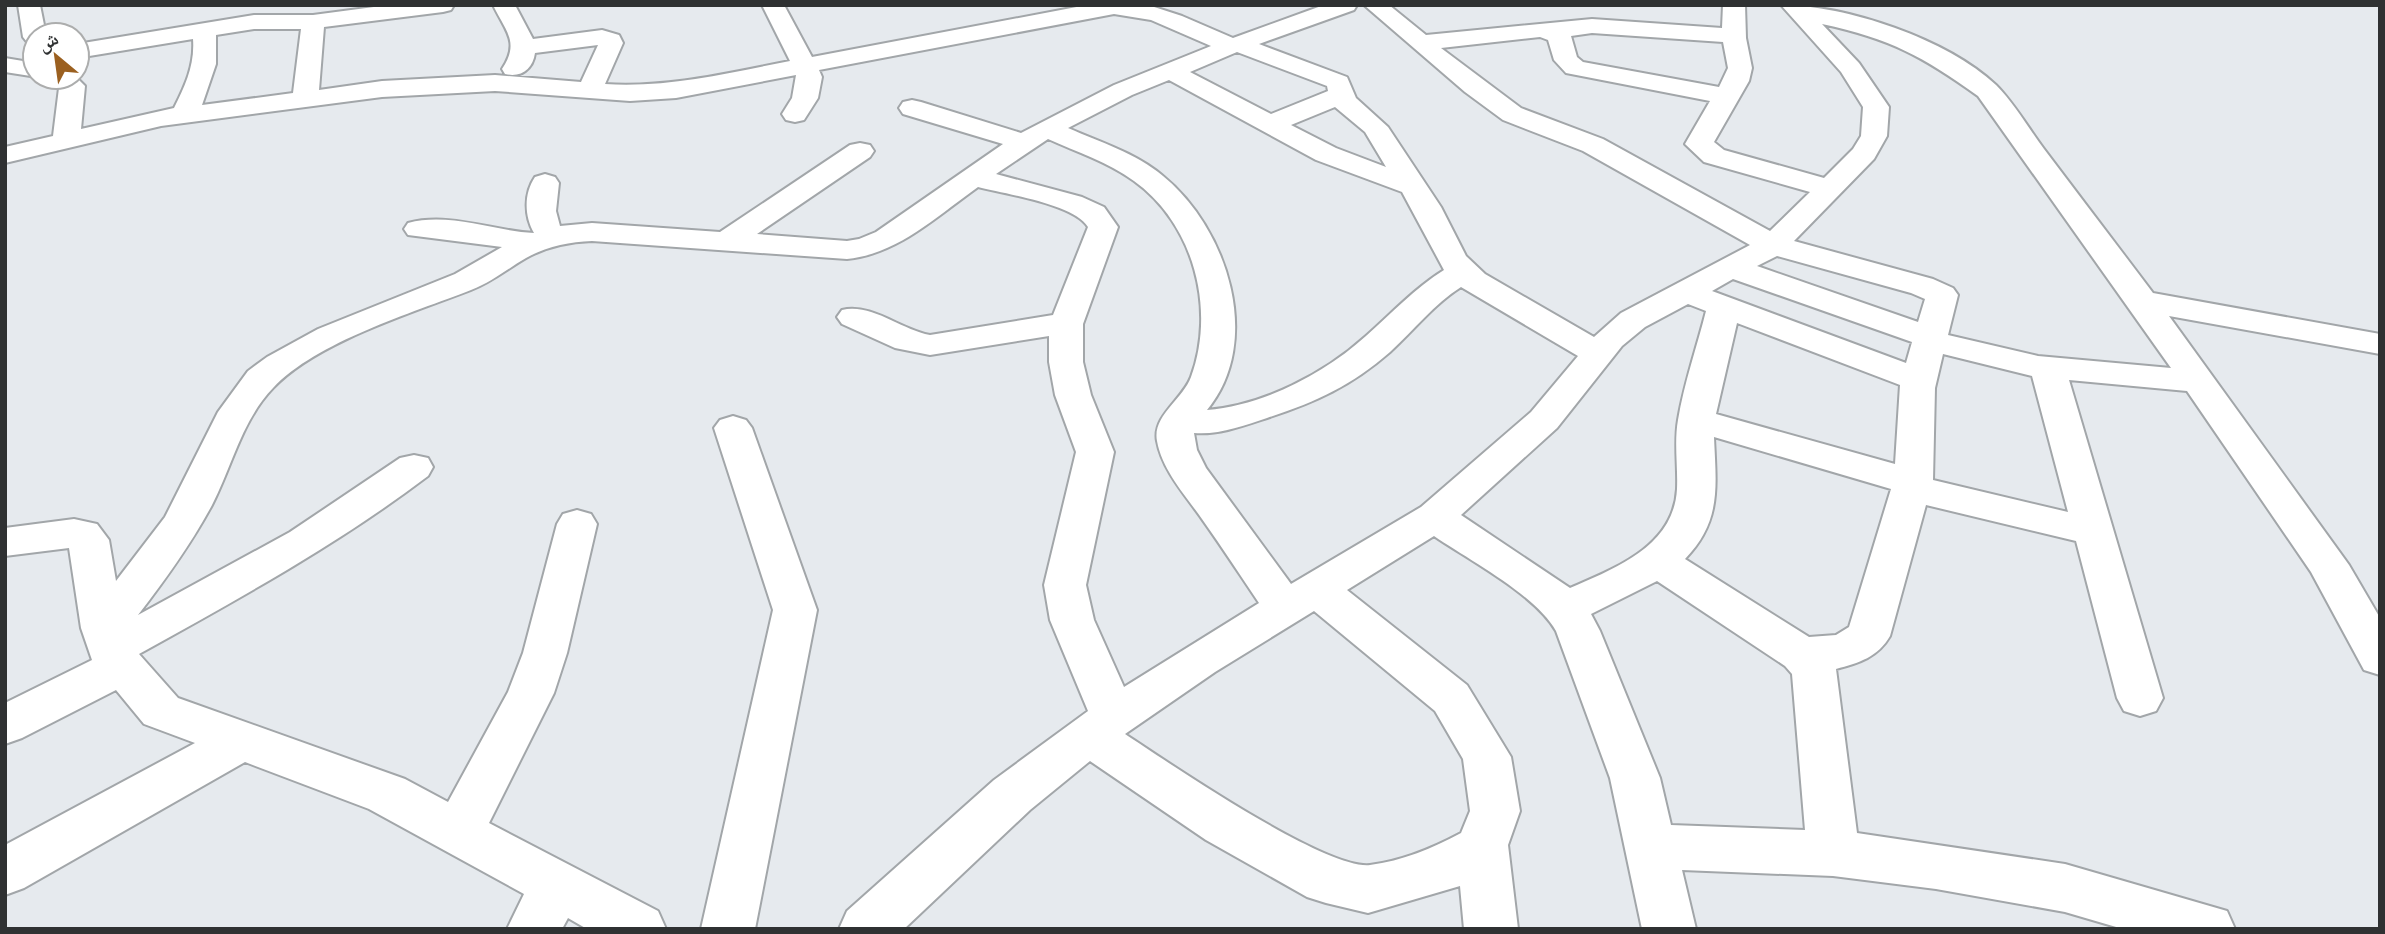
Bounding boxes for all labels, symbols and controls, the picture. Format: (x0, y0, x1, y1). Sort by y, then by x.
north arrow (21, 21, 91, 91)
text: ش (33, 26, 62, 57)

